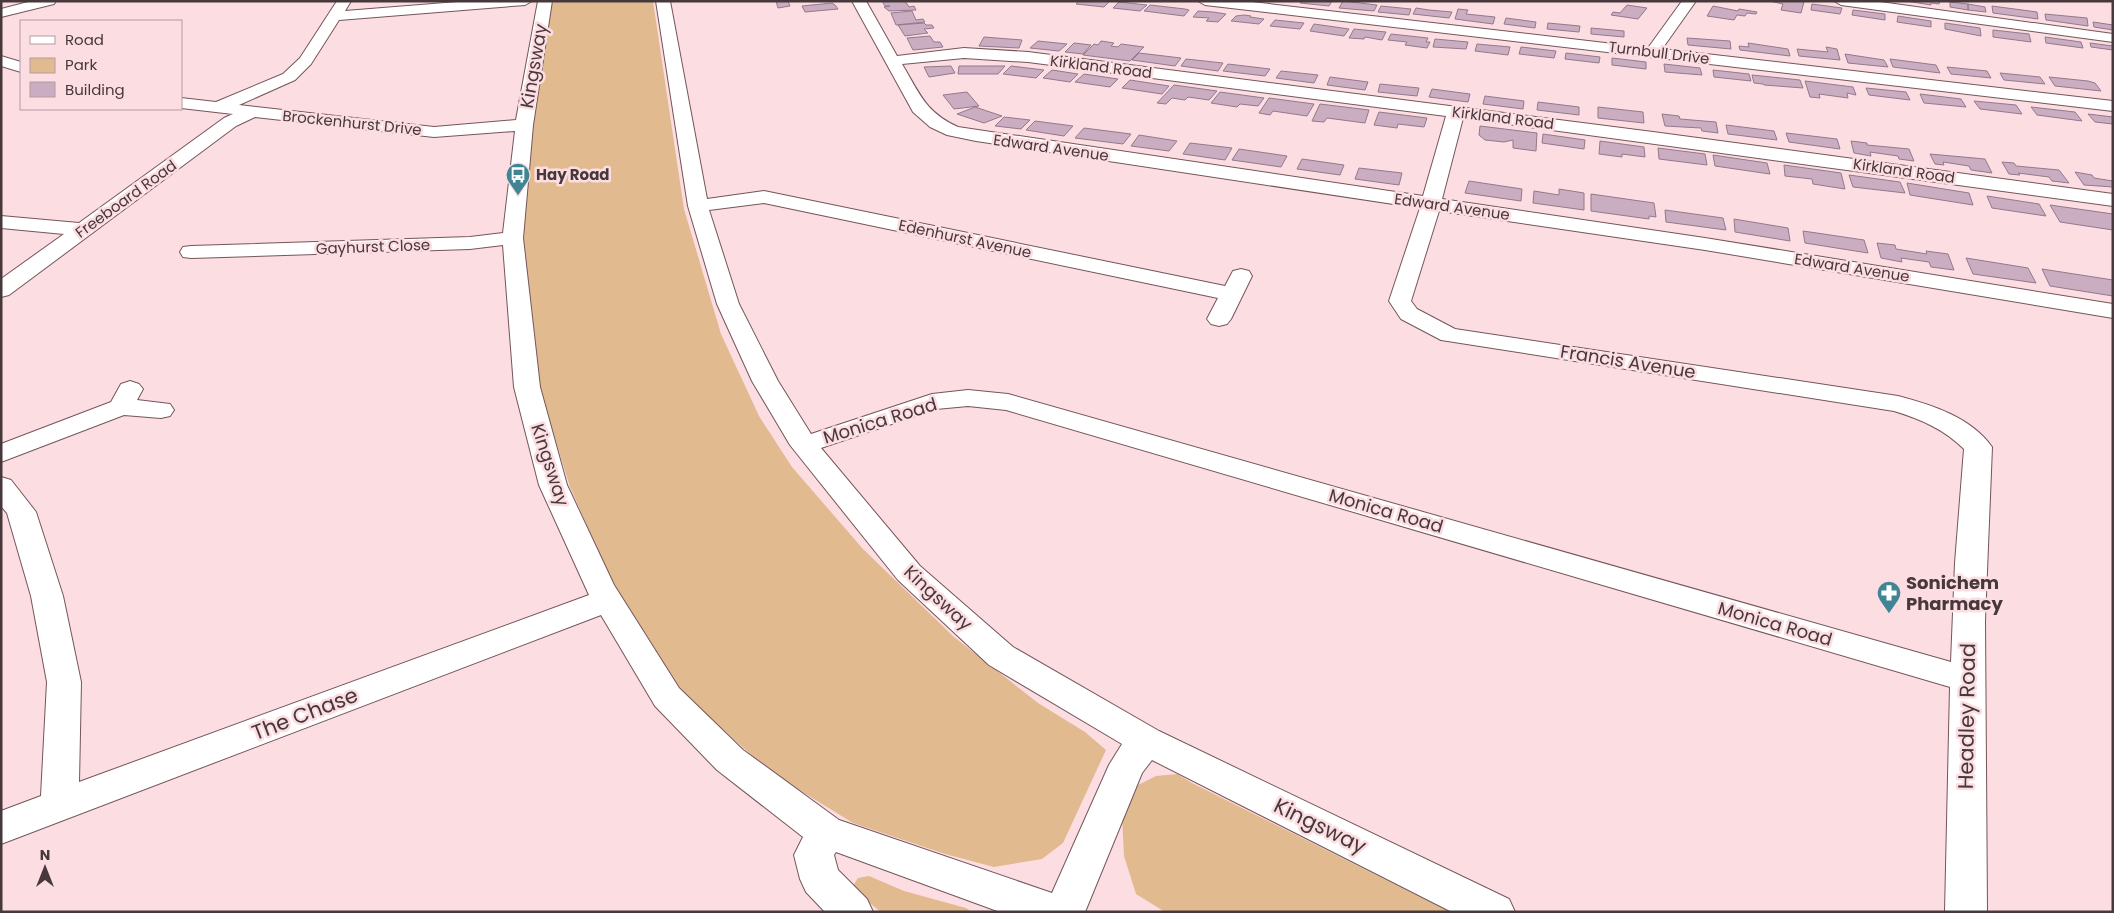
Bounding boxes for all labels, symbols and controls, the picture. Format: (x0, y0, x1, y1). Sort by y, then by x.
legend (20, 20, 182, 110)
street label: Kingsway (514, 22, 553, 110)
text: Road (65, 29, 104, 50)
street label: Turnbull Drive (1607, 36, 1711, 69)
street label: Kirkland Road (1049, 50, 1153, 83)
text: Park (65, 54, 97, 75)
text: Building (65, 79, 125, 100)
street label: Kirkland Road (1451, 101, 1555, 134)
street label: Brockenhurst Drive (281, 105, 423, 140)
street label: Edward Avenue (992, 129, 1110, 166)
street label: Kirkland Road (1852, 153, 1956, 188)
street label: Freeboard Road (71, 155, 181, 242)
bus stop icon: Hay Road (505, 162, 531, 196)
place label: Hay Road (536, 164, 610, 185)
street label: Edward Avenue (1393, 188, 1511, 225)
street label: Edenhurst Avenue (897, 214, 1033, 263)
street label: Gayhurst Close (315, 234, 430, 259)
street label: Edward Avenue (1793, 248, 1911, 287)
street label: Francis Avenue (1559, 338, 1698, 385)
street label: Monica Road (820, 391, 940, 450)
street label: Kingsway (525, 420, 576, 509)
street label: Monica Road (1326, 482, 1446, 539)
street label: Kingsway (899, 559, 978, 636)
place label: Sonichem Pharmacy (1906, 570, 2003, 616)
pharmacy icon: Sonichem Pharmacy (1876, 580, 1902, 614)
street label: Monica Road (1715, 595, 1835, 652)
street label: Headley Road (1951, 643, 1982, 789)
street label: The Chase (248, 680, 362, 747)
street label: Kingsway (1269, 791, 1371, 860)
north arrow (20, 843, 70, 893)
text: N (40, 845, 50, 865)

